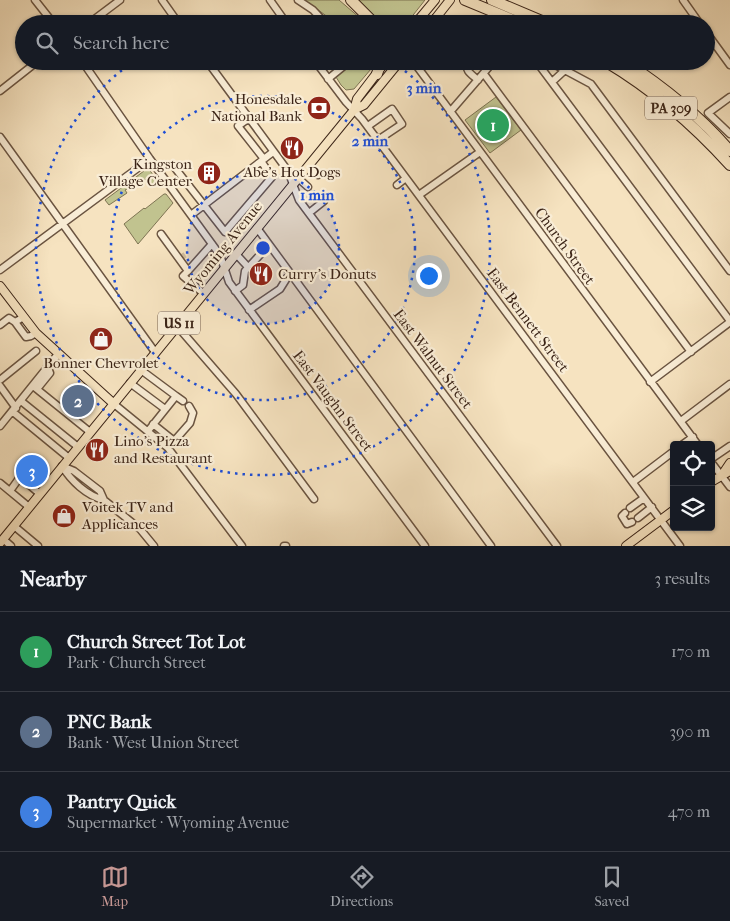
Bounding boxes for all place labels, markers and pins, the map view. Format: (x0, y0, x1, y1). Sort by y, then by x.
place label: Honesdale National Bank (211, 90, 303, 125)
bank icon: Honesdale National Bank (306, 95, 332, 121)
pin: 1 (477, 106, 509, 144)
restaurant icon: Abe's Hot Dogs (279, 135, 305, 161)
place label: Kingston Village Center (98, 155, 193, 190)
building icon: Kingston Village Center (196, 160, 222, 186)
place label: Abe's Hot Dogs (242, 163, 341, 181)
centre of rings (254, 239, 272, 257)
restaurant icon: Curry's Donuts (248, 261, 274, 287)
place label: Curry's Donuts (278, 265, 377, 283)
shop icon: Bonner Chevrolet (88, 326, 114, 352)
place label: Bonner Chevrolet (43, 354, 159, 372)
pin: 2 (62, 382, 94, 420)
place label: Lino's Pizza and Restaurant (114, 432, 213, 467)
restaurant icon: Lino's Pizza and Restaurant (84, 437, 110, 463)
pin: 3 (16, 452, 48, 490)
place label: Voitek TV and Applicances (81, 498, 174, 533)
shop icon: Voitek TV and Applicances (51, 503, 77, 529)

